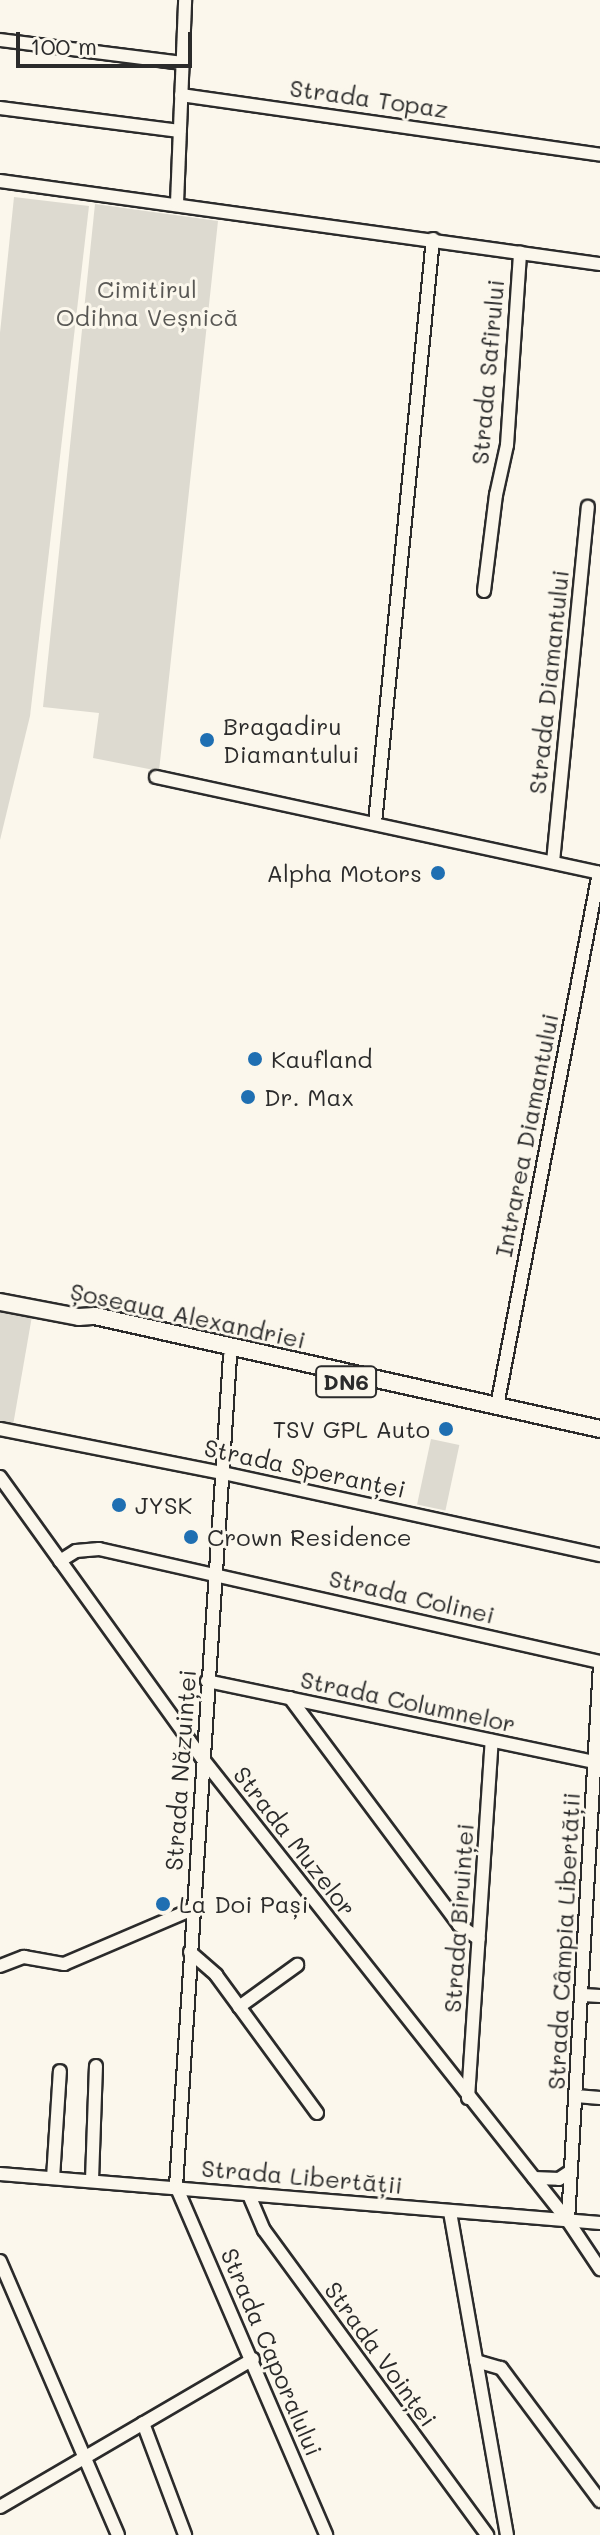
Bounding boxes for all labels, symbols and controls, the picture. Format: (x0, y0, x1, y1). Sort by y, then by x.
scale bar (20, 16, 196, 66)
text: 100 m (30, 30, 97, 61)
street label: Strada Topaz (288, 73, 450, 123)
park label: Cimitirul Odihna Veșnică (56, 275, 238, 331)
street label: Strada Safirului (465, 278, 509, 466)
street label: Strada Diamantului (522, 568, 574, 796)
place label: Bragadiru Diamantului (223, 712, 359, 768)
marker: Bragadiru Diamantului (198, 731, 216, 749)
place label: Alpha Motors (267, 859, 422, 887)
marker: Alpha Motors (429, 864, 447, 882)
street label: Intrarea Diamantului (488, 1011, 564, 1259)
place label: Kaufland (271, 1045, 372, 1073)
marker: Kaufland (246, 1050, 264, 1068)
place label: Dr. Max (264, 1083, 354, 1111)
marker: Dr. Max (239, 1088, 257, 1106)
street label: Șoseaua Alexandriei (68, 1276, 308, 1354)
road number: DN6 (314, 1364, 378, 1400)
place label: TSV GPL Auto (273, 1415, 430, 1443)
marker: TSV GPL Auto (437, 1420, 455, 1438)
street label: Strada Speranței (202, 1433, 408, 1503)
place label: JYSK (135, 1491, 192, 1519)
marker: JYSK (110, 1496, 128, 1514)
place label: Crown Residence (207, 1523, 412, 1551)
marker: Crown Residence (182, 1528, 200, 1546)
street label: Strada Colinei (326, 1563, 498, 1629)
street label: Strada Columnelor (298, 1664, 518, 1738)
street label: Strada Năzuinței (159, 1669, 201, 1871)
street label: Strada Muzelor (228, 1761, 362, 1921)
street label: Strada Câmpia Libertății (541, 1792, 585, 2090)
street label: Strada Biruinței (437, 1822, 479, 2014)
place label: La Doi Pași (179, 1890, 309, 1918)
marker: La Doi Pași (154, 1895, 172, 1913)
street label: Strada Libertății (200, 2153, 404, 2199)
street label: Strada Caporalului (215, 2244, 329, 2460)
street label: Strada Voinței (319, 2276, 443, 2432)

